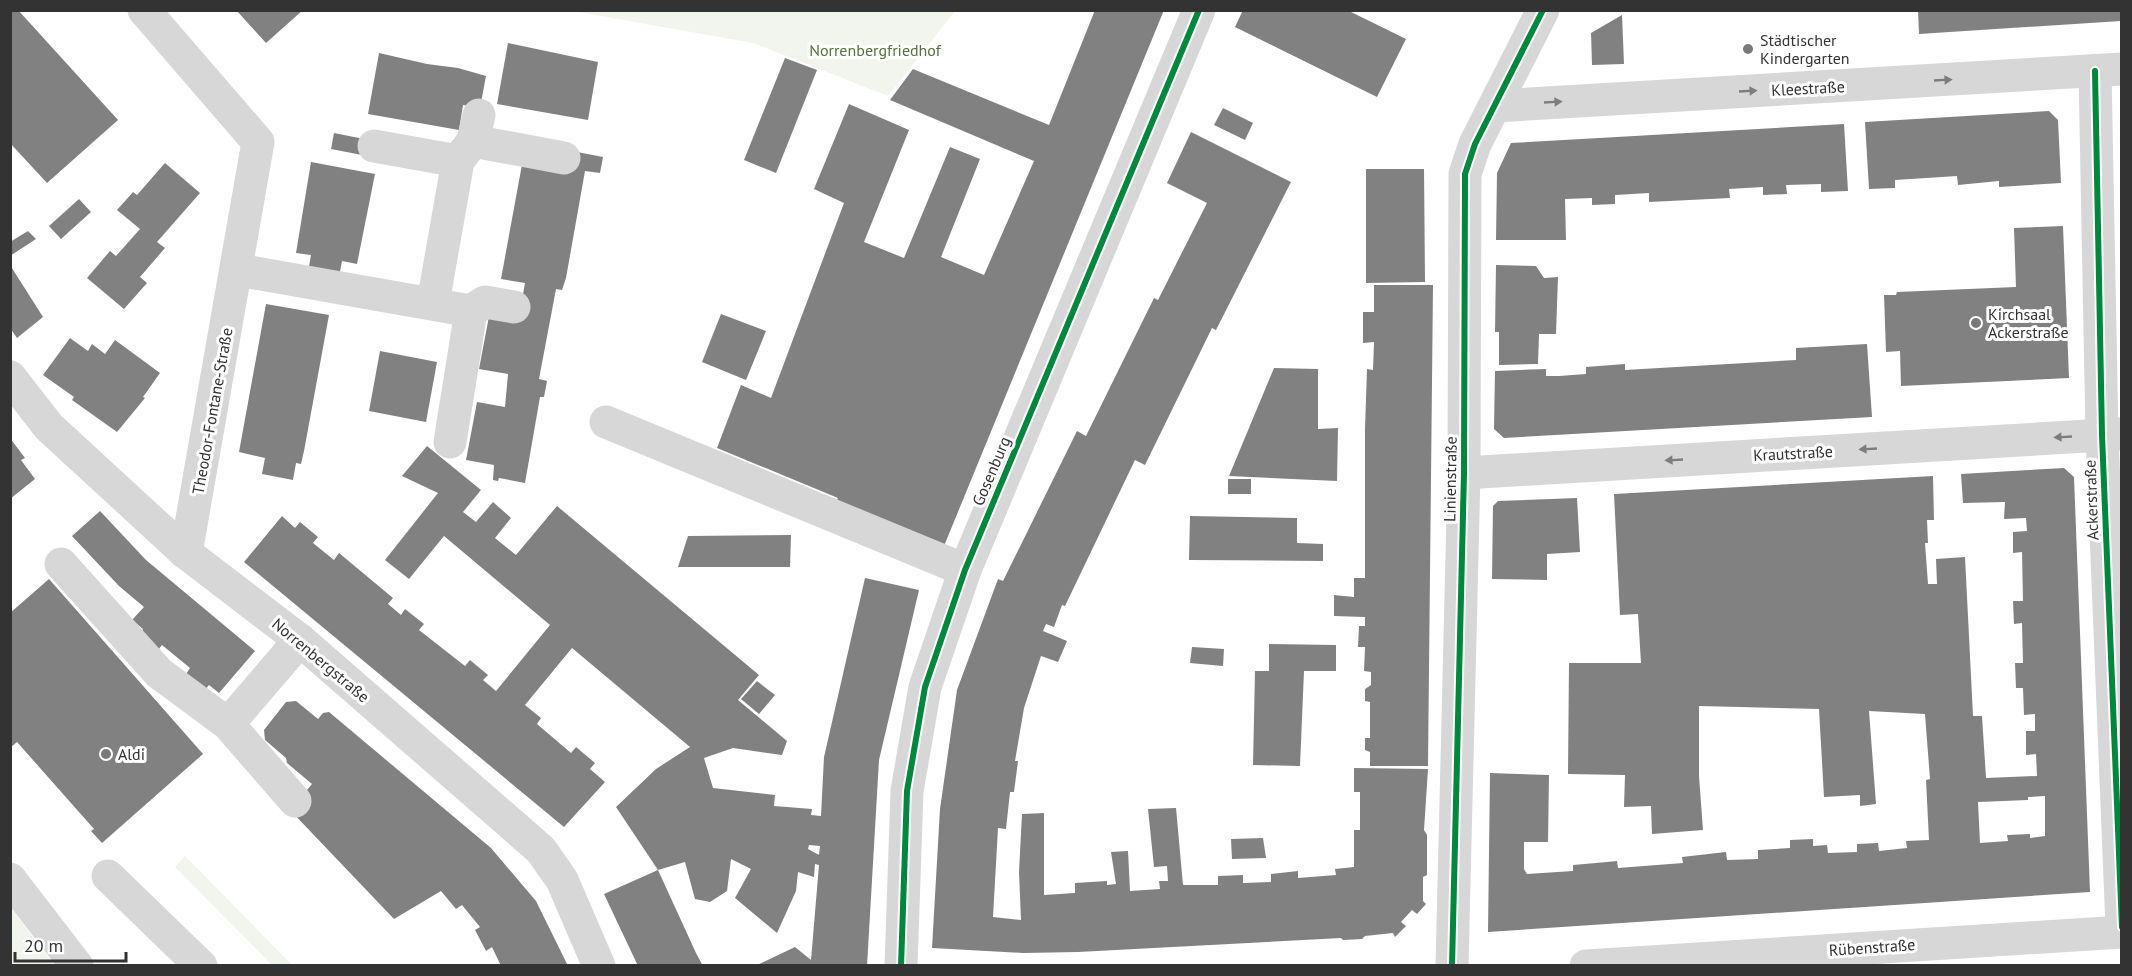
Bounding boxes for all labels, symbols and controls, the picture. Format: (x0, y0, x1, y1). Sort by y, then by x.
place label: Städtischer Kindergarten (1760, 30, 1850, 68)
park label: Norrenbergfriedhof (809, 40, 942, 60)
marker: Städtischer Kindergarten (1741, 42, 1755, 56)
one-way arrow (1933, 75, 1952, 84)
street label: Kleestraße (1771, 76, 1845, 100)
one-way arrow (1739, 87, 1758, 96)
one-way arrow (1544, 98, 1563, 107)
place label: Kirchsaal Ackerstraße (1988, 304, 2069, 342)
marker: Kirchsaal Ackerstraße (1969, 316, 1983, 330)
street label: Theodor-Fontane-Straße (187, 326, 237, 496)
street label: Gosenburg (967, 433, 1015, 509)
one-way arrow (2054, 433, 2073, 442)
street label: Linienstraße (1439, 436, 1461, 522)
street label: Krautstraße (1753, 441, 1833, 465)
one-way arrow (1859, 444, 1878, 454)
one-way arrow (1664, 456, 1683, 465)
street label: Ackerstraße (2080, 459, 2102, 541)
street label: Norrenbergstraße (268, 613, 374, 707)
place label: Aldi (118, 744, 145, 764)
marker: Aldi (99, 747, 113, 761)
scale bar (15, 925, 126, 963)
text: 20 m (24, 934, 63, 957)
street label: Rübenstraße (1828, 934, 1916, 960)

